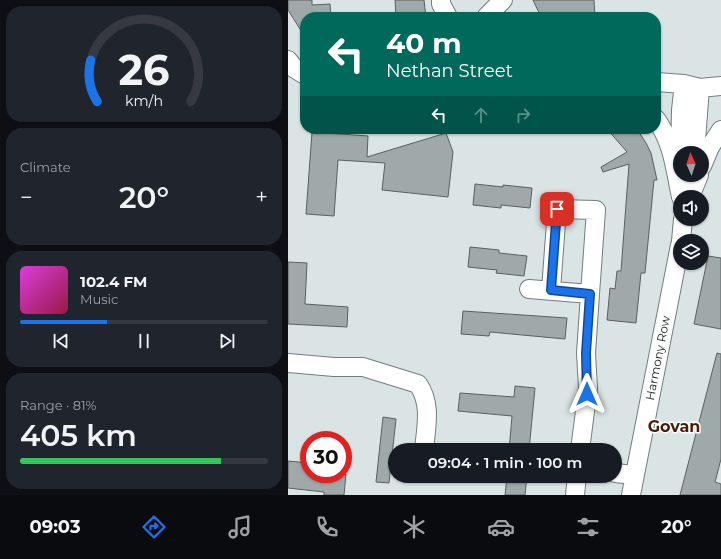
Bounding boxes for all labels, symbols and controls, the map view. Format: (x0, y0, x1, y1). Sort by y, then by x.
text: 40 m (386, 26, 462, 60)
icon: left (320, 28, 372, 80)
text: 26 (118, 45, 170, 95)
text: Nethan Street (386, 60, 513, 82)
text: km/h (125, 92, 163, 110)
icon: left (428, 104, 450, 126)
icon: ahead (470, 104, 492, 126)
icon: right (512, 104, 534, 126)
north arrow (673, 146, 709, 182)
map controls (673, 146, 709, 270)
text: Climate (20, 159, 71, 175)
text: 20° (119, 179, 169, 216)
text: − (20, 184, 33, 211)
text: + (255, 184, 268, 211)
button: sound (673, 190, 709, 226)
pin (540, 192, 574, 226)
icon: arrive (546, 198, 568, 220)
button: layers (673, 234, 709, 270)
text: 102.4 FM (80, 272, 147, 291)
text: Music (80, 291, 118, 307)
street label: Harmony Row (642, 314, 673, 402)
icon: previous (50, 330, 72, 352)
icon: pause (133, 330, 155, 352)
icon: next (216, 330, 238, 352)
position arrow (566, 373, 608, 415)
text: Range · 81% (20, 397, 96, 413)
text: 405 km (20, 417, 137, 454)
district label: Govan (648, 417, 700, 436)
speed limit sign: 30 (300, 431, 352, 483)
text: 09:04 · 1 min · 100 m (428, 453, 582, 472)
icon: directions (140, 513, 168, 541)
icon: music (226, 513, 254, 541)
icon: phone (313, 513, 341, 541)
icon: climate (400, 513, 428, 541)
icon: car (487, 513, 515, 541)
icon: filters (574, 513, 602, 541)
text: 09:03 (29, 516, 81, 538)
text: 20° (661, 516, 692, 538)

